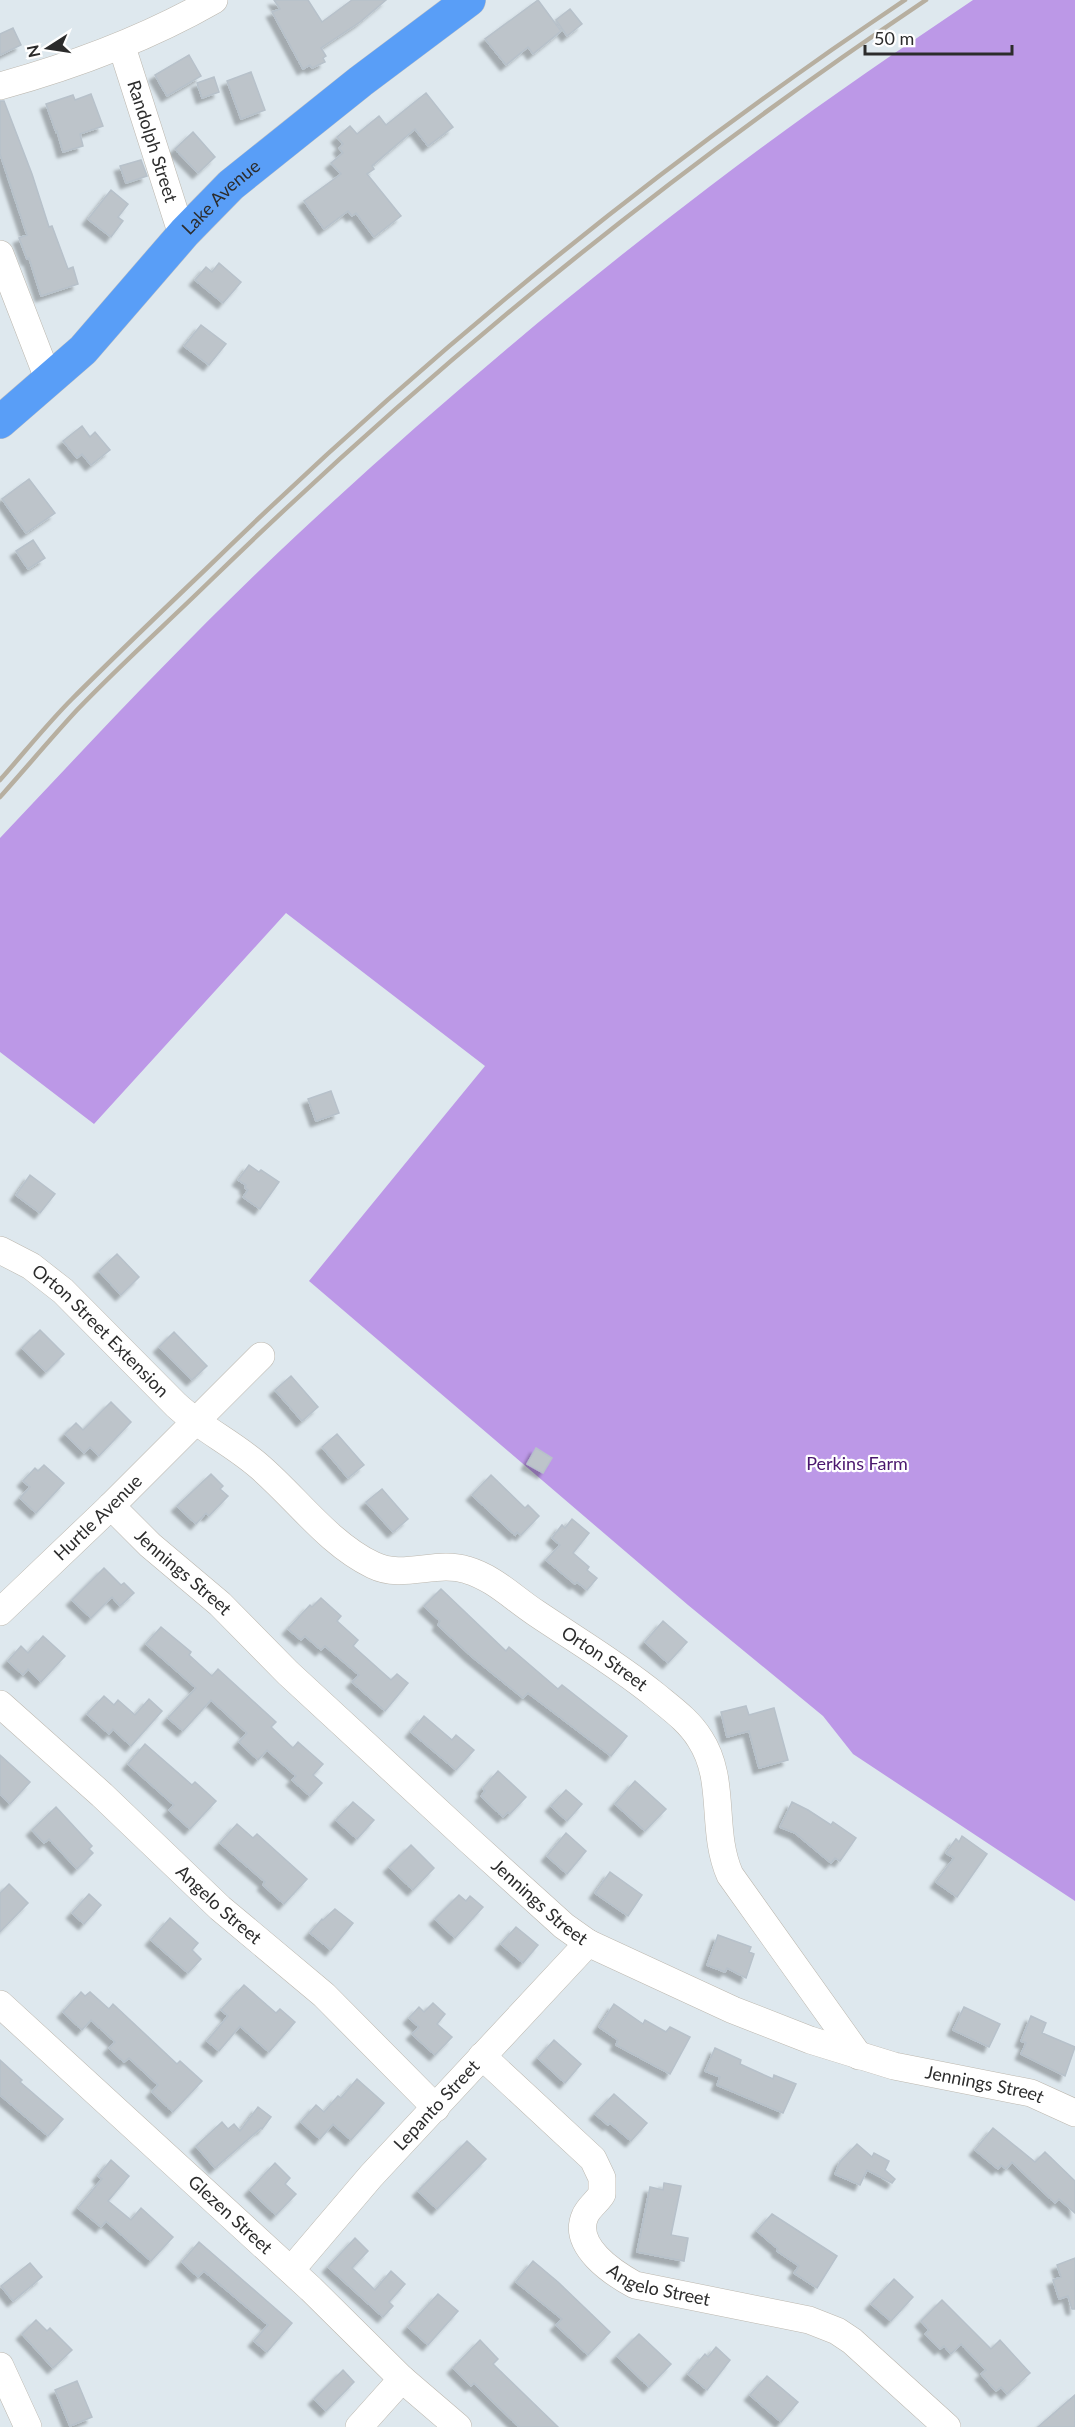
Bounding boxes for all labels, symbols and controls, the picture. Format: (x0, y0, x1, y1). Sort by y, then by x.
north arrow (18, 18, 78, 78)
scale bar (865, 18, 1012, 56)
text: 50 m (874, 27, 914, 49)
text: N (22, 43, 43, 59)
street label: Randolph Street (123, 77, 183, 205)
street label: Lake Avenue (177, 154, 264, 239)
street label: Orton Street Extension (28, 1259, 174, 1401)
park label: Perkins Farm (806, 1452, 908, 1474)
street label: Hurtle Avenue (49, 1470, 146, 1565)
street label: Jennings Street (131, 1524, 237, 1620)
street label: Orton Street (558, 1621, 653, 1695)
street label: Jennings Street (487, 1854, 593, 1950)
street label: Angelo Street (172, 1860, 267, 1949)
street label: Lepanto Street (389, 2054, 484, 2155)
street label: Jennings Street (924, 2060, 1048, 2108)
street label: Glezen Street (184, 2170, 278, 2258)
street label: Angelo Street (603, 2259, 713, 2310)

